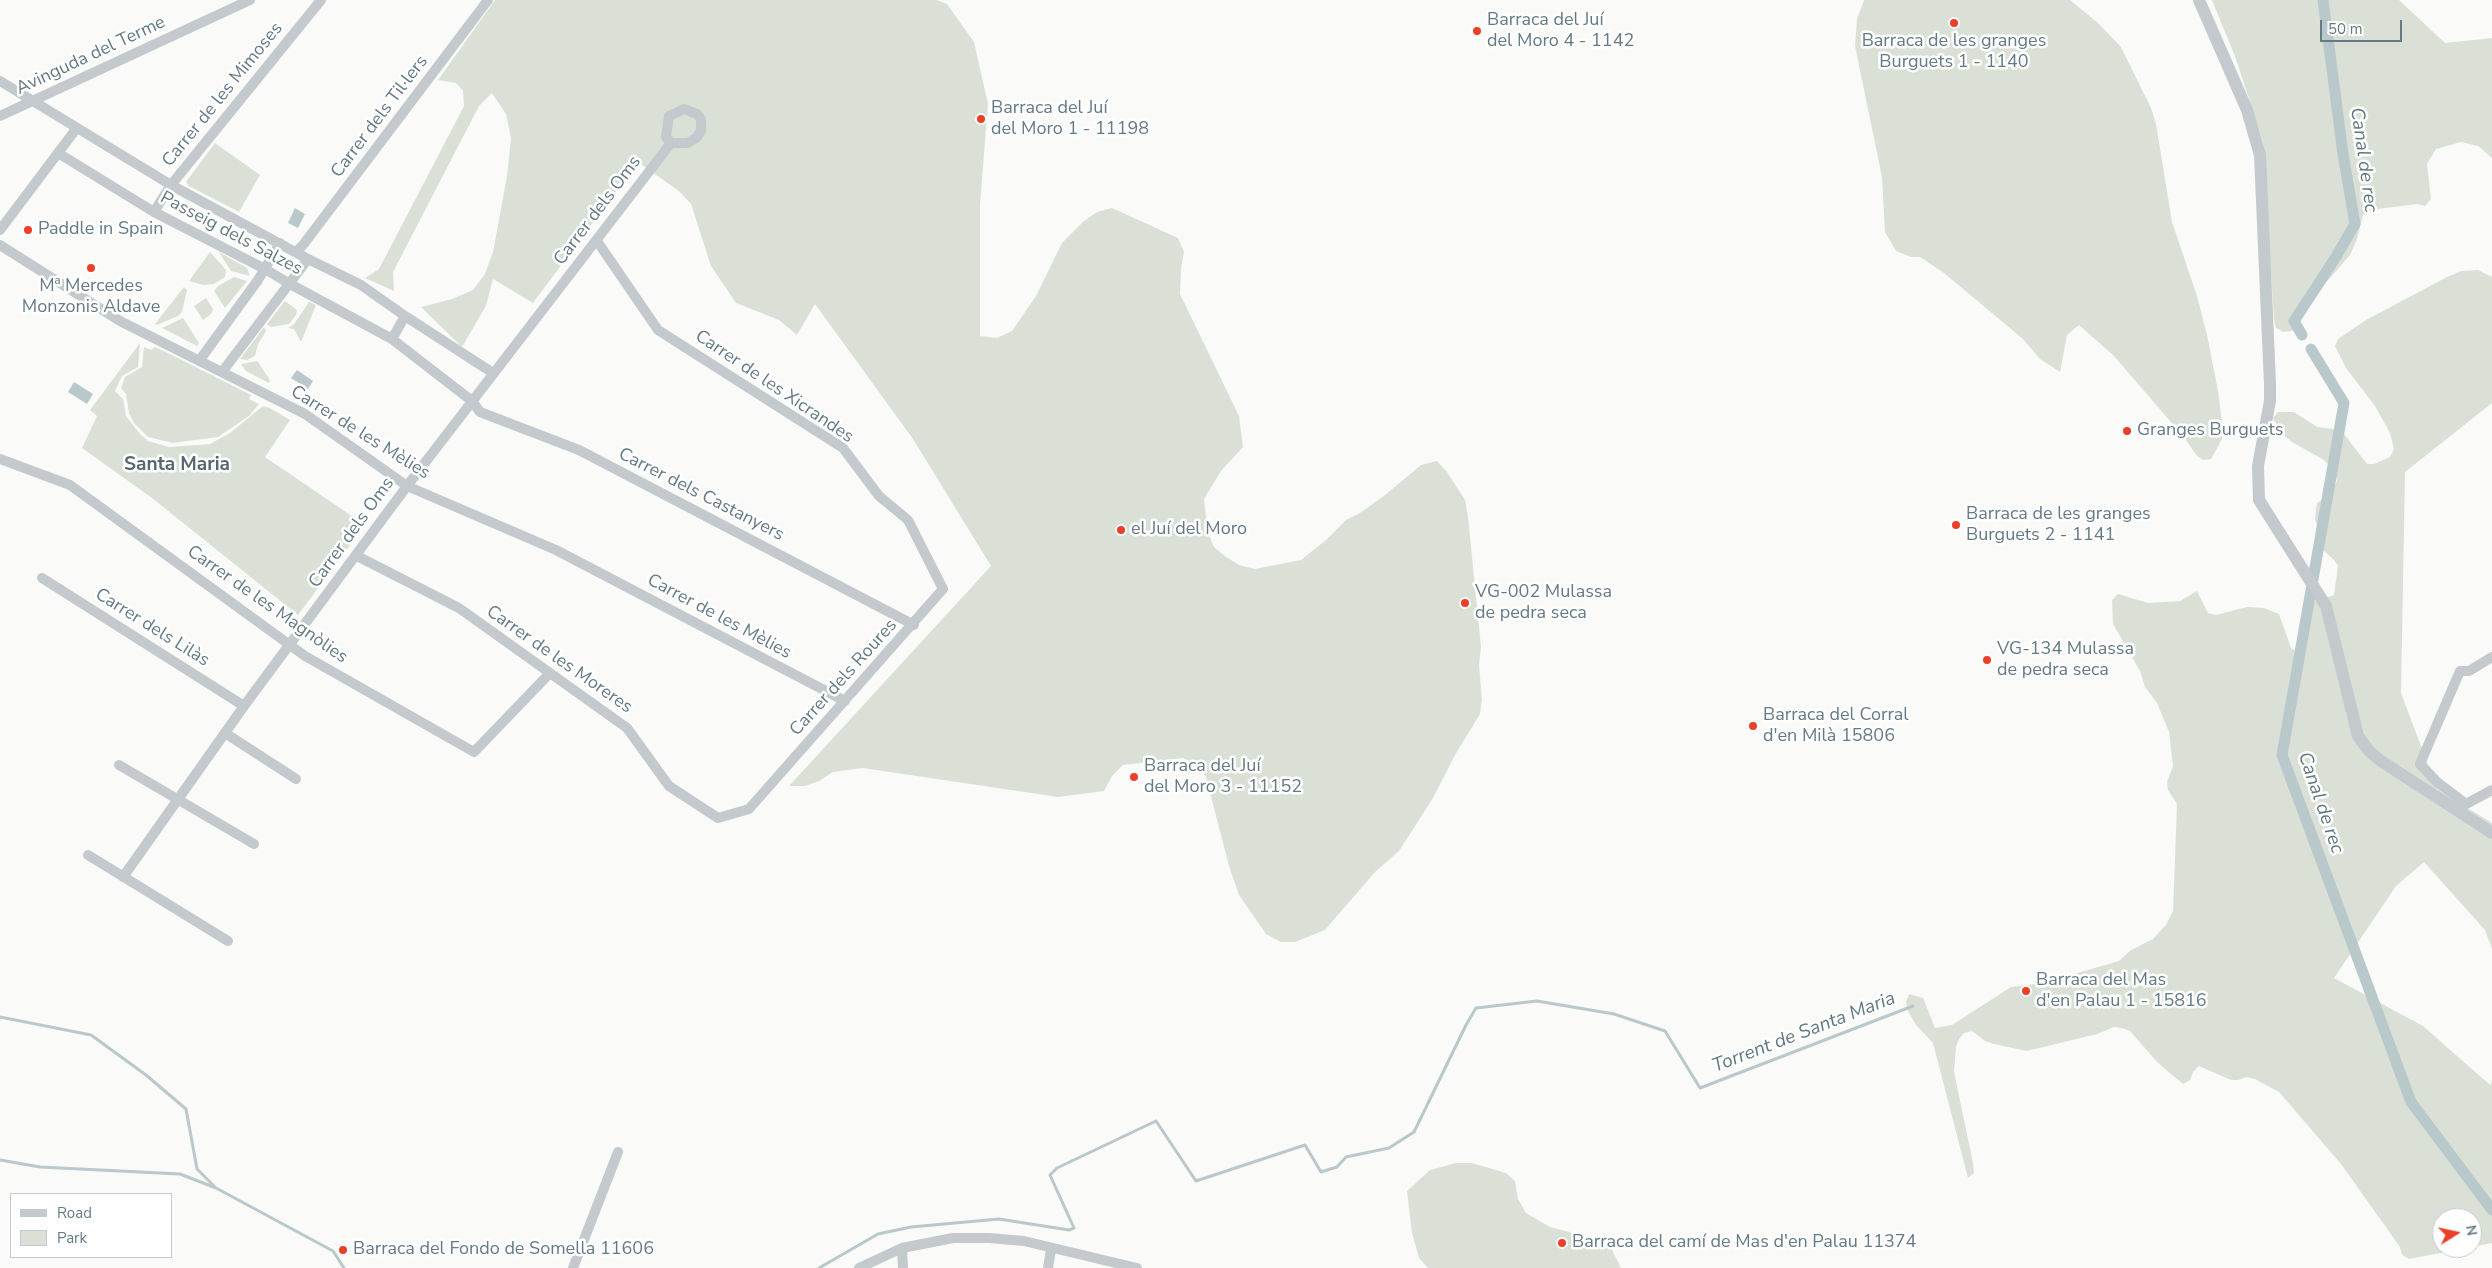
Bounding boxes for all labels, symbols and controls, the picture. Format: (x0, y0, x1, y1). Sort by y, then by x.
place label: Barraca del Juí del Moro 4 - 1142 (1487, 10, 1634, 52)
scale bar (2322, 10, 2404, 42)
street label: Avinguda del Terme (13, 12, 169, 100)
marker: Barraca de les granges Burguets 1 - 1140 (1948, 17, 1960, 29)
street label: Carrer de les Mimoses (158, 18, 288, 172)
text: 50 m (2328, 19, 2363, 39)
marker: Barraca del Juí del Moro 4 - 1142 (1471, 25, 1483, 37)
place label: Barraca de les granges Burguets 1 - 1140 (1862, 31, 2046, 74)
street label: Carrer dels Til·lers (327, 52, 433, 182)
place label: Barraca del Juí del Moro 1 - 11198 (991, 98, 1149, 140)
water label: Canal de rec (2344, 106, 2382, 214)
marker: Barraca del Juí del Moro 1 - 11198 (975, 113, 987, 125)
street label: Carrer dels Oms (550, 152, 646, 270)
street label: Passeig dels Salzes (156, 187, 306, 281)
place label: Paddle in Spain (38, 219, 163, 241)
marker: Paddle in Spain (22, 224, 34, 236)
marker: Mª Mercedes Monzonis Aldave (85, 262, 97, 274)
place label: Mª Mercedes Monzonis Aldave (22, 276, 160, 318)
street label: Carrer de les Xicrandes (691, 326, 857, 448)
street label: Carrer de les Mèlies (286, 381, 434, 485)
place label: Granges Burguets (2137, 420, 2283, 442)
marker: Granges Burguets (2121, 425, 2133, 437)
street label: Carrer dels Castanyers (615, 444, 787, 546)
district label: Santa Maria (124, 454, 230, 476)
street label: Carrer dels Oms (305, 474, 399, 592)
place label: Barraca de les granges Burguets 2 - 1141 (1966, 504, 2151, 546)
place label: el Juí del Moro (1131, 519, 1247, 541)
marker: Barraca de les granges Burguets 2 - 1141 (1950, 519, 1962, 531)
marker: el Juí del Moro (1115, 524, 1127, 536)
street label: Carrer de les Magnòlies (183, 541, 351, 669)
street label: Carrer de les Mèlies (643, 570, 795, 664)
place label: VG-002 Mulassa de pedra seca (1475, 582, 1612, 624)
street label: Carrer dels Lilàs (91, 584, 213, 672)
marker: VG-002 Mulassa de pedra seca (1459, 597, 1471, 609)
street label: Carrer de les Moreres (482, 601, 636, 719)
street label: Carrer dels Roures (786, 615, 902, 741)
place label: VG-134 Mulassa de pedra seca (1997, 639, 2134, 682)
marker: VG-134 Mulassa de pedra seca (1981, 654, 1993, 666)
place label: Barraca del Corral d'en Milà 15806 (1763, 705, 1909, 748)
marker: Barraca del Corral d'en Milà 15806 (1747, 720, 1759, 732)
water label: Canal de rec (2292, 749, 2348, 857)
place label: Barraca del Juí del Moro 3 - 11152 (1144, 756, 1302, 799)
marker: Barraca del Juí del Moro 3 - 11152 (1128, 771, 1140, 783)
place label: Barraca del Mas d'en Palau 1 - 15816 (2036, 970, 2207, 1012)
marker: Barraca del Mas d'en Palau 1 - 15816 (2020, 985, 2032, 997)
water label: Torrent de Santa Maria (1709, 988, 1899, 1078)
legend (10, 1193, 172, 1258)
text: Road (57, 1203, 92, 1223)
north arrow (2432, 1208, 2482, 1258)
text: N (2461, 1224, 2482, 1237)
text: Park (57, 1228, 87, 1248)
place label: Barraca del camí de Mas d'en Palau 11374 (1572, 1232, 1916, 1254)
marker: Barraca del camí de Mas d'en Palau 11374 (1556, 1237, 1568, 1249)
place label: Barraca del Fondo de Somella 11606 (353, 1239, 654, 1261)
marker: Barraca del Fondo de Somella 11606 (337, 1244, 349, 1256)

